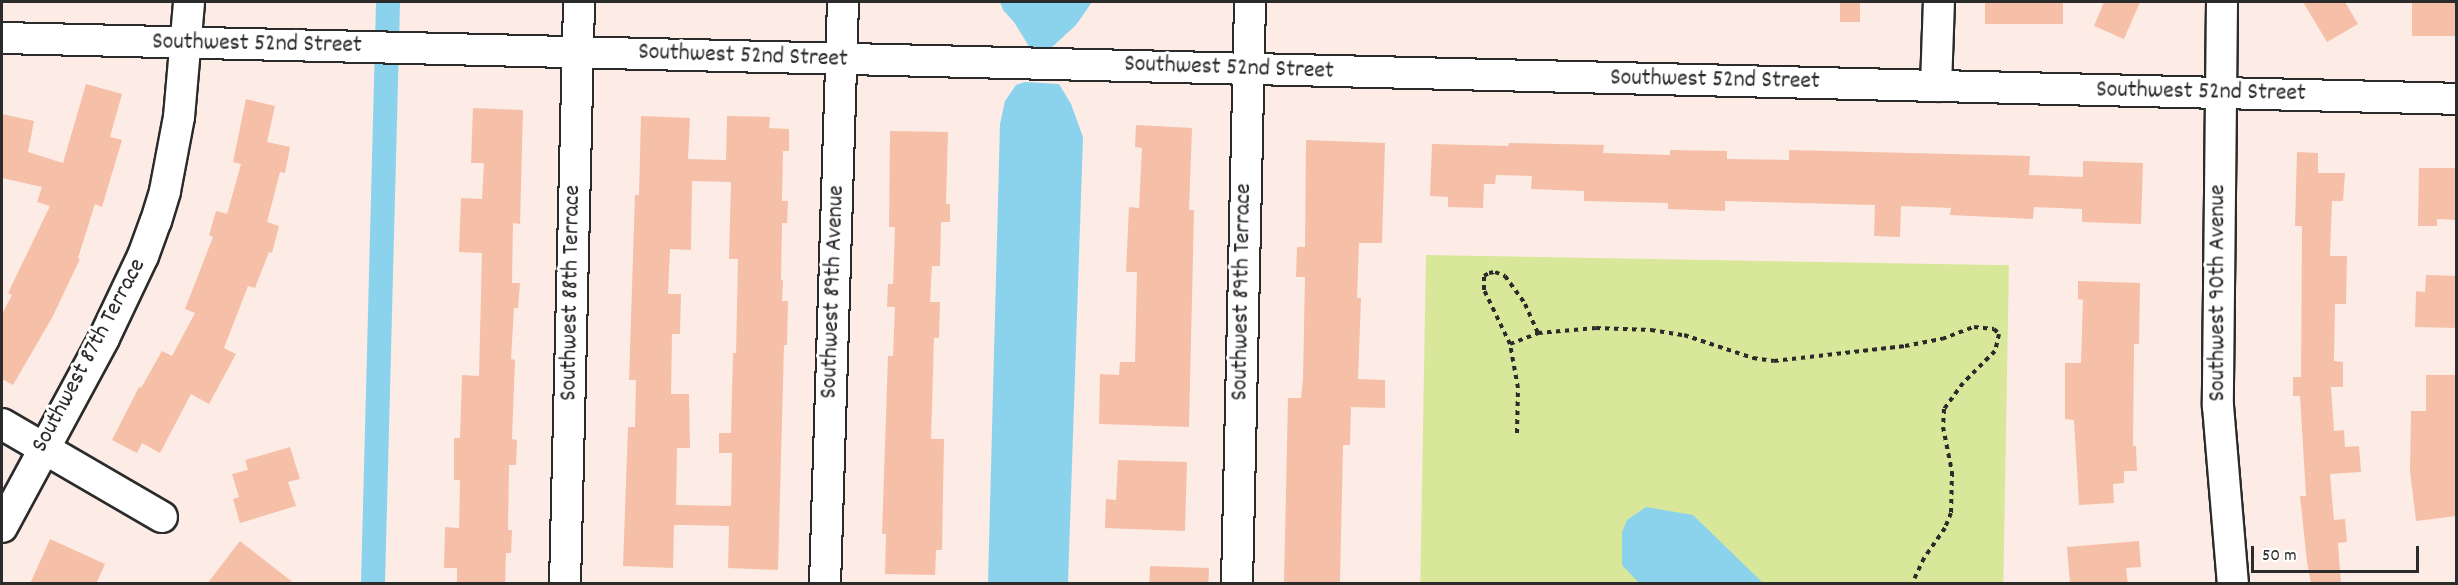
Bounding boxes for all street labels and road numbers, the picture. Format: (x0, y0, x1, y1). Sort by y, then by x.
street label: Southwest 52nd Street (152, 29, 362, 61)
street label: Southwest 52nd Street (638, 39, 848, 75)
street label: Southwest 52nd Street (1124, 51, 1334, 87)
street label: Southwest 52nd Street (1610, 65, 1820, 97)
street label: Southwest 52nd Street (2096, 77, 2306, 109)
street label: Southwest 89th Terrace (1227, 183, 1259, 401)
street label: Southwest 90th Avenue (2205, 184, 2233, 402)
street label: Southwest 88th Terrace (556, 185, 588, 401)
street label: Southwest 89th Avenue (816, 185, 852, 399)
street label: Southwest 87th Terrace (27, 254, 153, 458)

